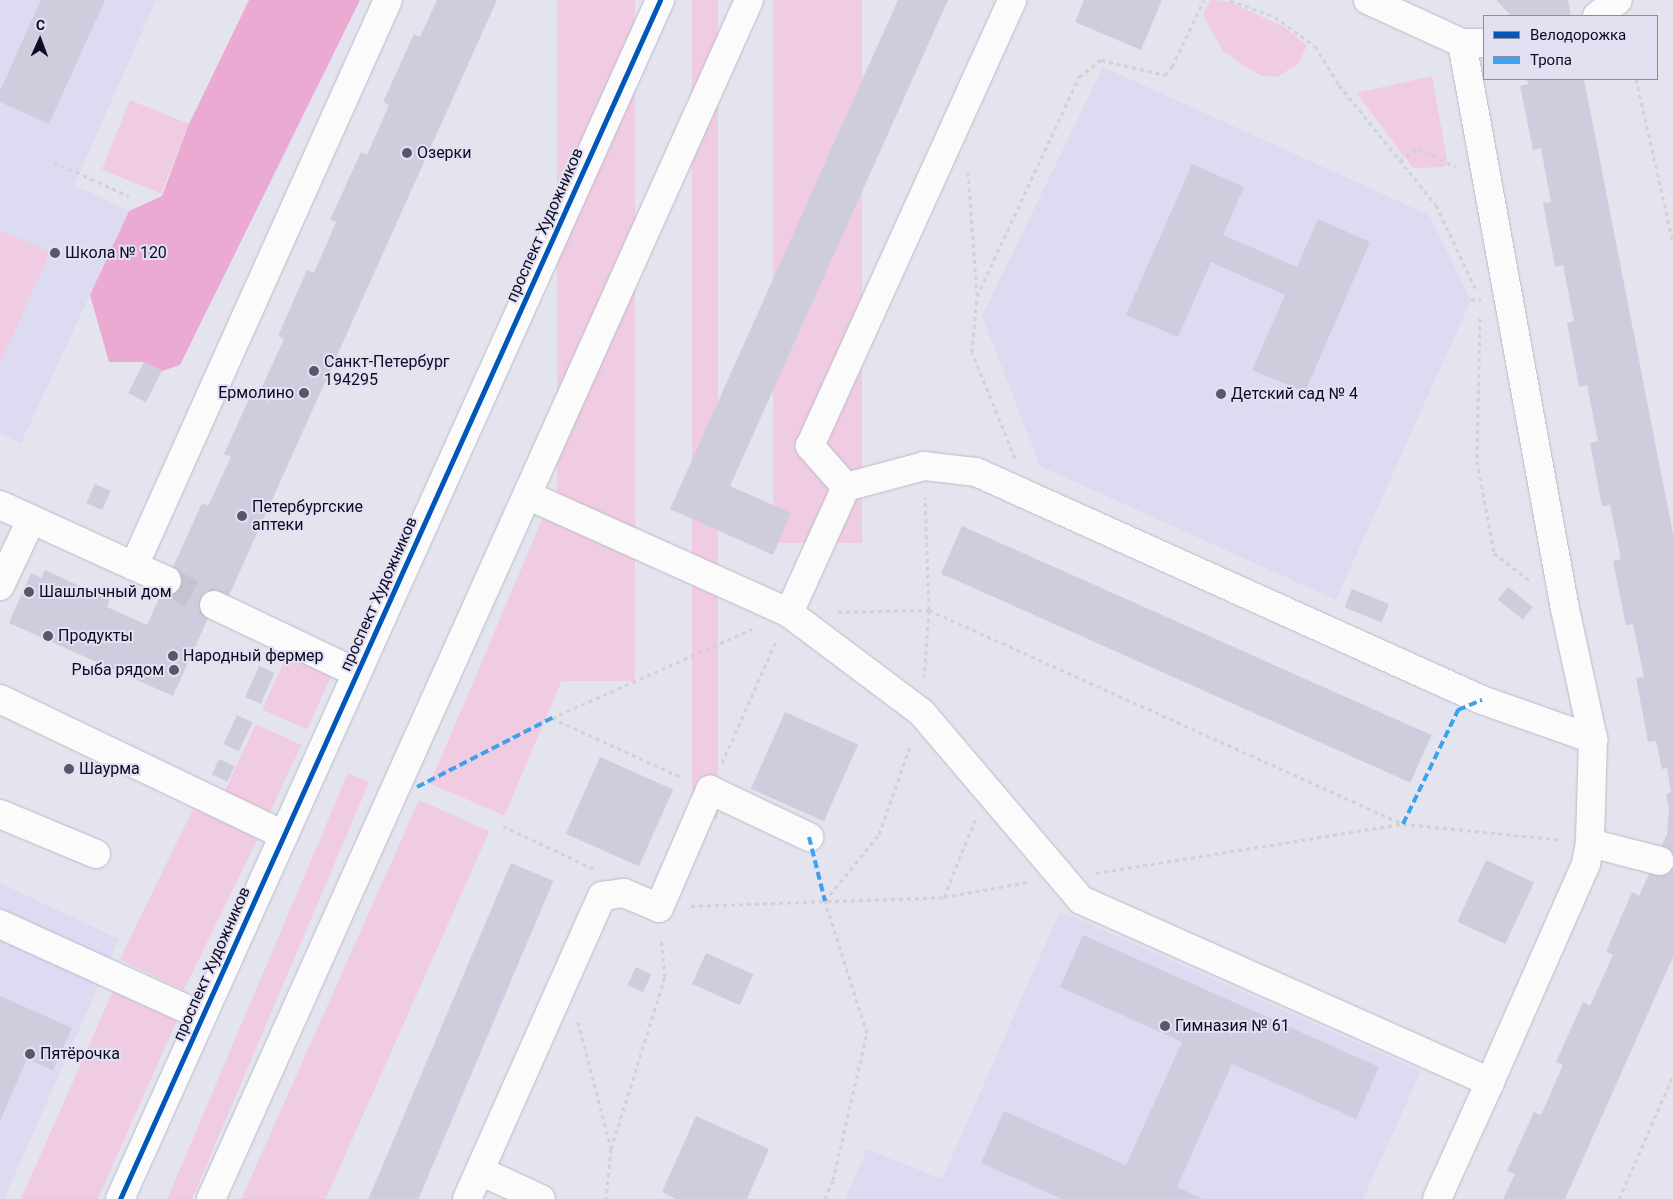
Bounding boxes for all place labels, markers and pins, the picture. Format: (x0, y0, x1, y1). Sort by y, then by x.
place label: Озерки (417, 143, 471, 163)
marker: Озерки (401, 147, 413, 159)
place label: Школа № 120 (65, 243, 167, 263)
marker: Школа № 120 (49, 247, 61, 259)
place label: Санкт-Петербург 194295 (324, 352, 450, 390)
marker: Санкт-Петербург 194295 (308, 365, 320, 377)
place label: Ермолино (218, 383, 294, 403)
place label: Детский сад № 4 (1231, 384, 1358, 404)
marker: Ермолино (298, 387, 310, 399)
marker: Детский сад № 4 (1215, 388, 1227, 400)
place label: Петербургские аптеки (252, 497, 363, 535)
marker: Петербургские аптеки (236, 510, 248, 522)
place label: Шашлычный дом (39, 582, 172, 602)
marker: Шашлычный дом (23, 586, 35, 598)
place label: Продукты (58, 626, 133, 646)
marker: Продукты (42, 630, 54, 642)
place label: Народный фермер (183, 646, 324, 666)
marker: Народный фермер (167, 650, 179, 662)
place label: Рыба рядом (72, 660, 164, 680)
marker: Рыба рядом (168, 664, 180, 676)
place label: Шаурма (79, 759, 140, 779)
marker: Шаурма (63, 763, 75, 775)
place label: Гимназия № 61 (1175, 1016, 1290, 1036)
marker: Гимназия № 61 (1159, 1020, 1171, 1032)
place label: Пятёрочка (40, 1044, 120, 1064)
marker: Пятёрочка (24, 1048, 36, 1060)

